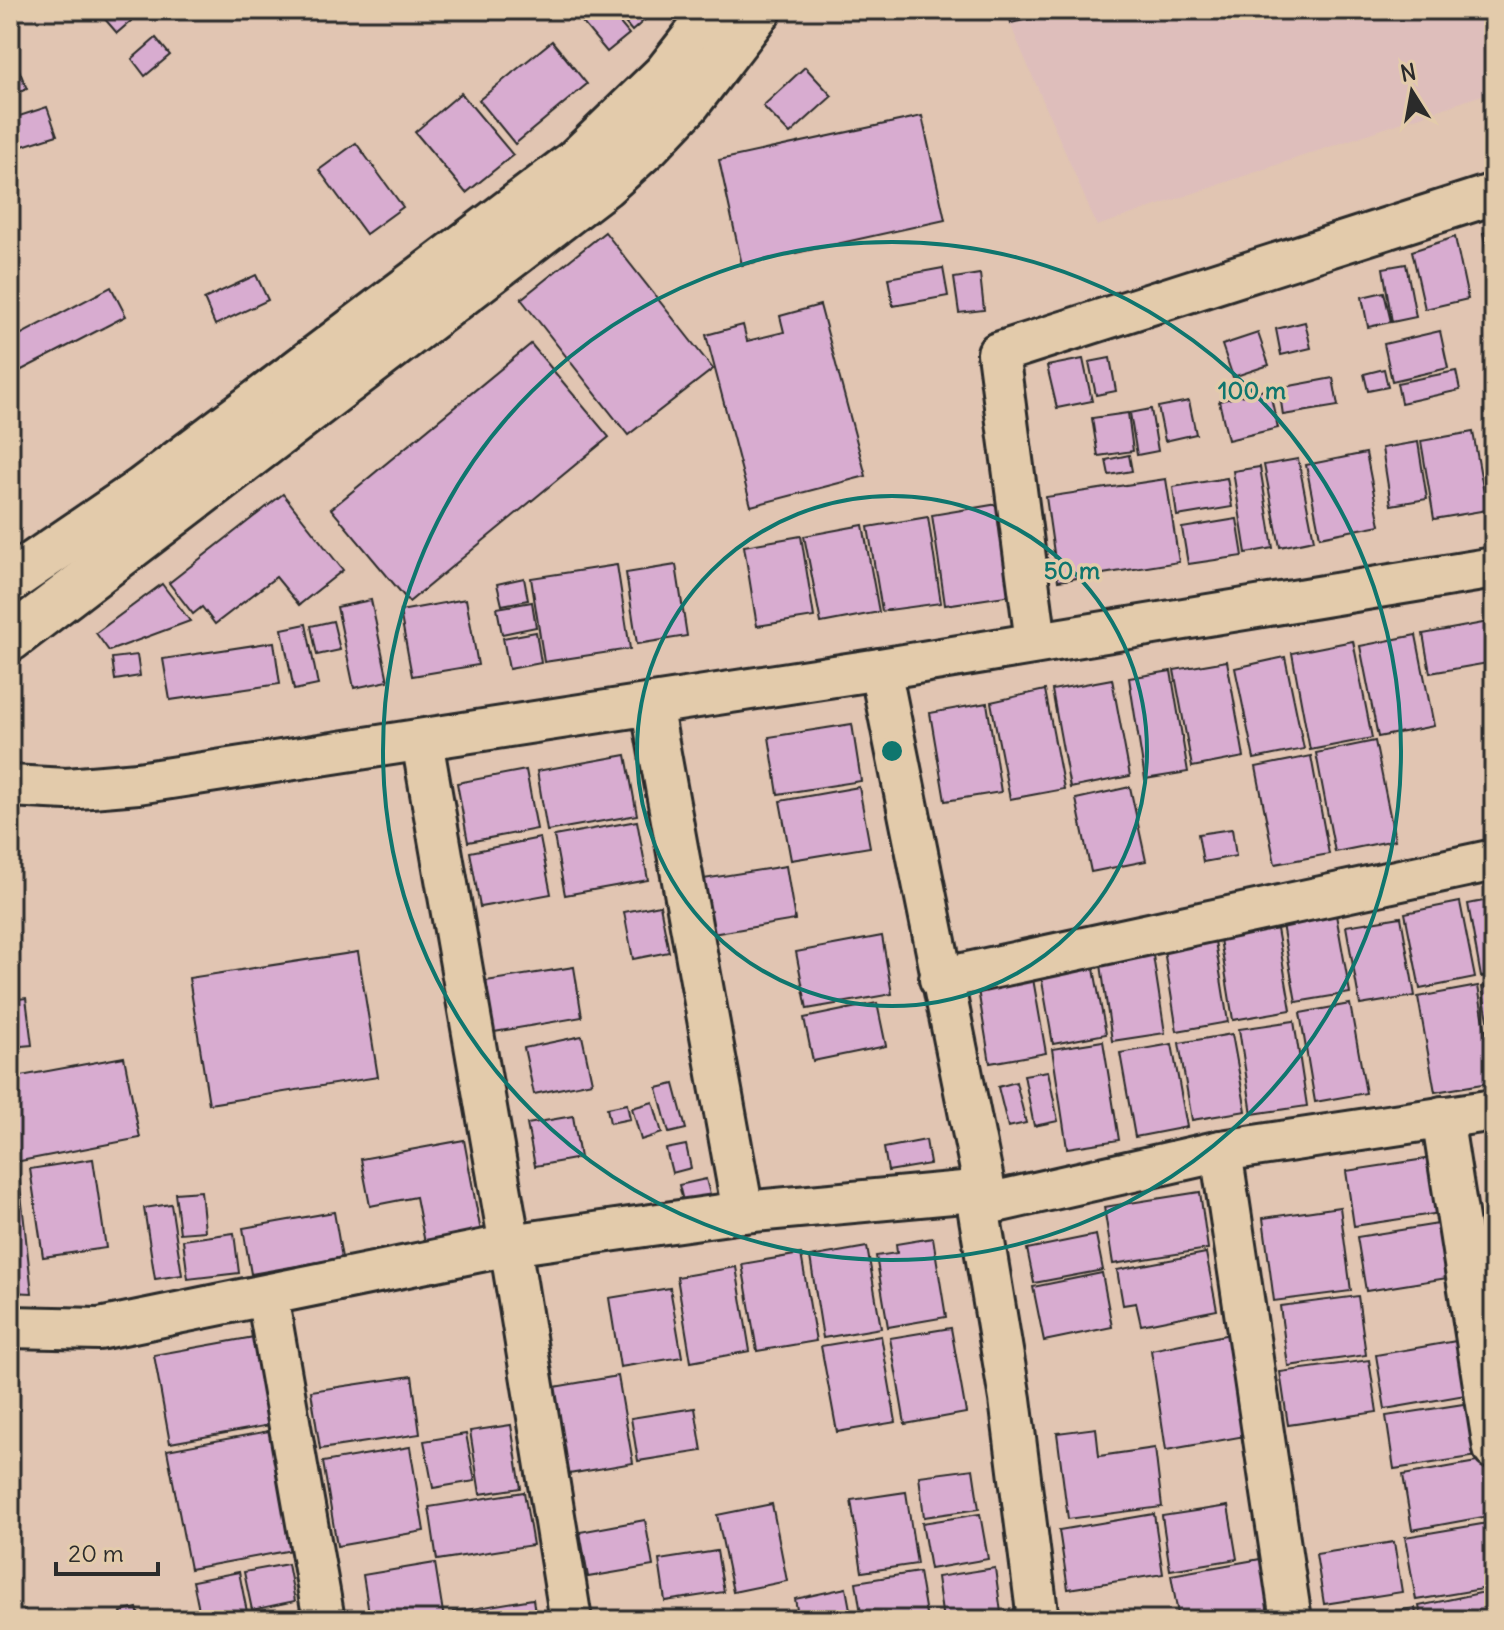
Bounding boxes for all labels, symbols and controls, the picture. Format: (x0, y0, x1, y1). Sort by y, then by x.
north arrow (1372, 52, 1452, 132)
text: N (1398, 57, 1418, 88)
text: 100 m (1218, 375, 1286, 405)
text: 50 m (1044, 555, 1100, 585)
centre of rings (878, 737, 906, 765)
scale bar (56, 1526, 158, 1576)
text: 20 m (68, 1538, 124, 1568)

